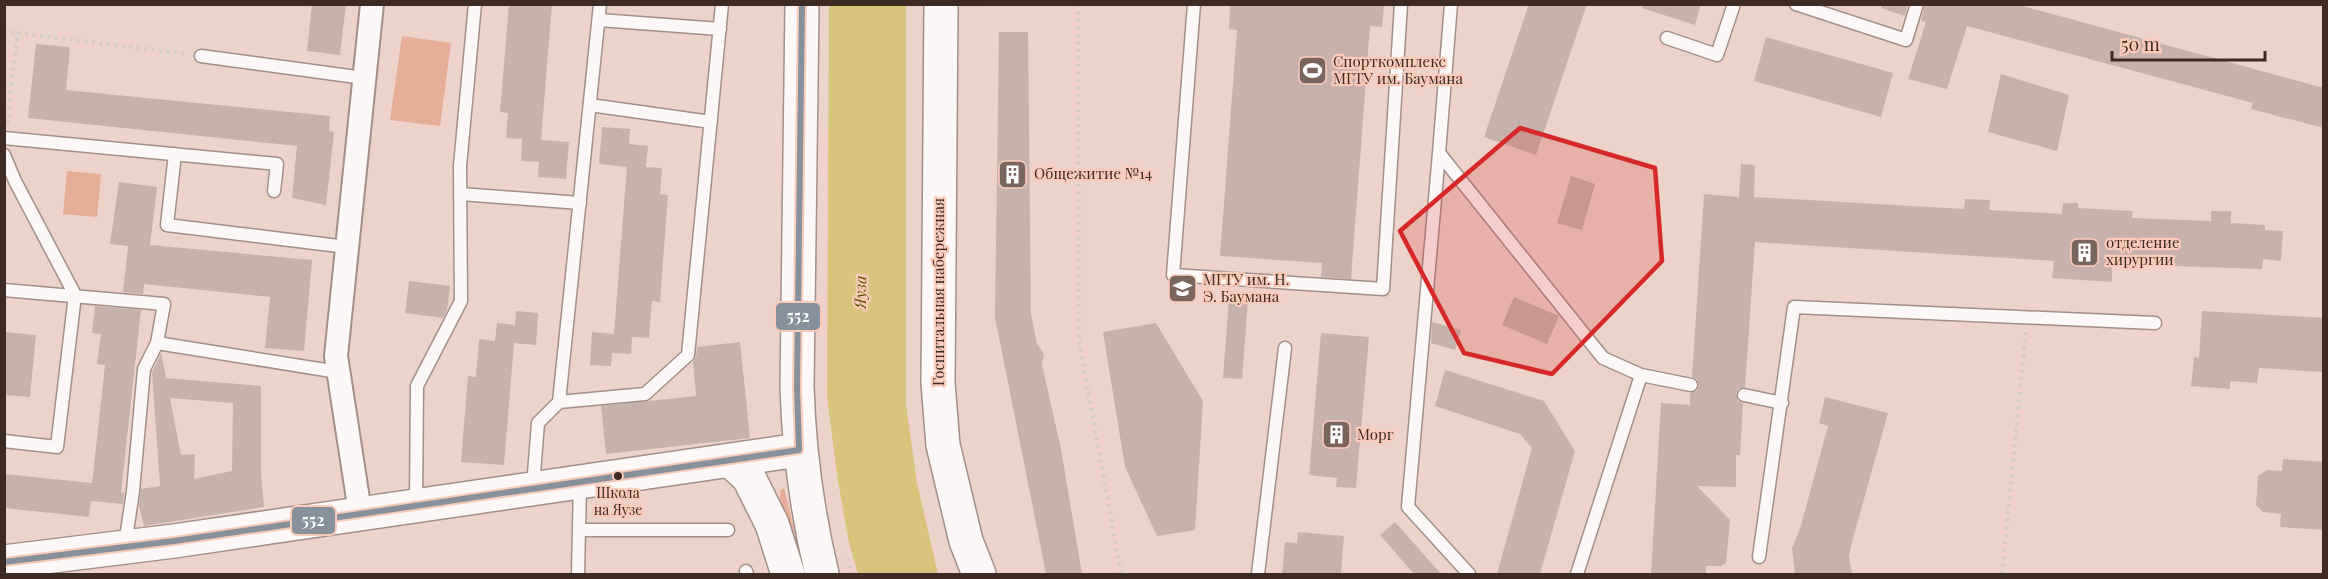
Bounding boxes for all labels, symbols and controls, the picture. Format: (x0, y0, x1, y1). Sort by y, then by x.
scale bar (2112, 24, 2265, 62)
text: 50 m (2121, 32, 2160, 56)
place label: Спорткомплекс МГТУ им. Баумана (1333, 51, 1463, 88)
sports icon: Спорткомплекс МГТУ им. Баумана (1296, 55, 1328, 87)
building icon: Общежитие №14 (997, 158, 1029, 190)
place label: Общежитие №14 (1034, 163, 1152, 183)
street label: Госпитальная набережная (928, 198, 948, 386)
place label: отделение хирургии (2106, 232, 2180, 269)
building icon: отделение хирургии (2069, 236, 2101, 268)
place label: МГТУ им. Н. Э. Баумана (1203, 269, 1289, 306)
school or university icon: МГТУ им. Н. Э. Баумана (1166, 273, 1198, 305)
water label: Яуза (849, 275, 870, 310)
line badge: 552 (775, 302, 821, 331)
text: 552 (786, 305, 810, 326)
building icon: Морг (1320, 419, 1352, 451)
place label: Морг (1357, 424, 1394, 444)
marker: Школа на Яузе (612, 470, 624, 482)
place label: Школа на Яузе (594, 483, 642, 519)
line badge: 552 (291, 506, 336, 535)
text: 552 (301, 509, 325, 530)

